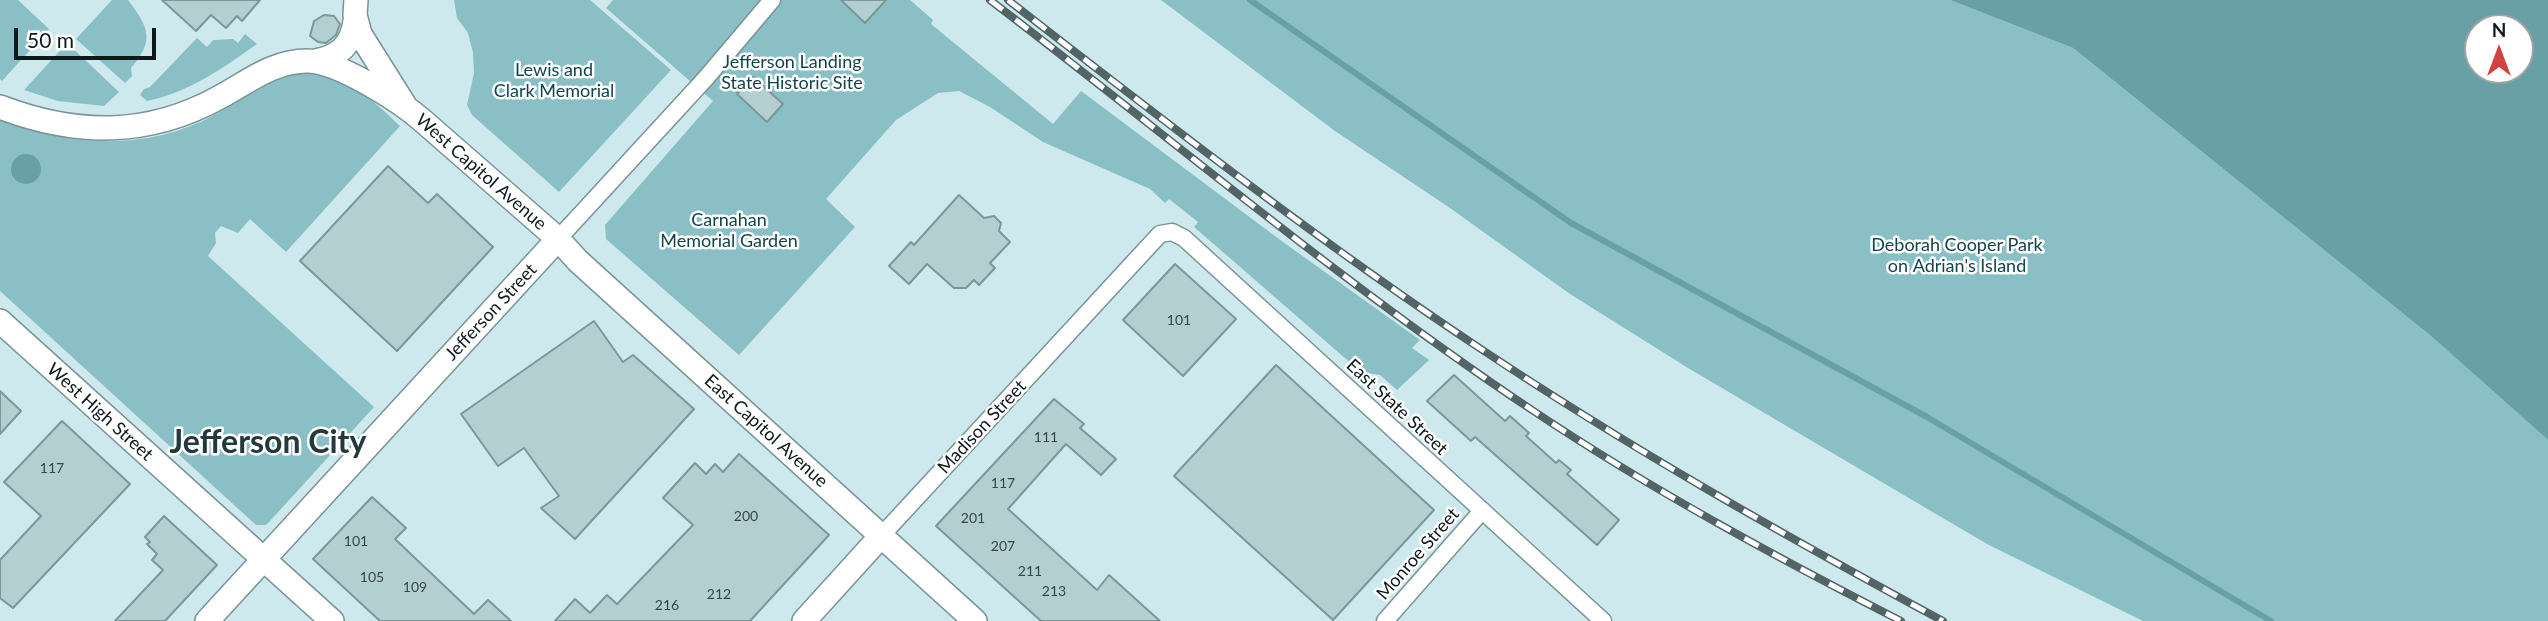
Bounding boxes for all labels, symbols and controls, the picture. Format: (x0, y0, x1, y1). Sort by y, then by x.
scale bar (18, 14, 159, 58)
north arrow (2464, 14, 2534, 84)
text: N (2492, 18, 2506, 41)
text: 50 m (27, 27, 74, 52)
park label: Jefferson Landing State Historic Site (721, 51, 863, 94)
park label: Lewis and Clark Memorial (494, 59, 614, 102)
street label: West Capitol Avenue (411, 109, 551, 235)
park label: Carnahan Memorial Garden (660, 209, 798, 252)
park label: Deborah Cooper Park on Adrian's Island (1871, 234, 2043, 276)
street label: Jefferson Street (441, 259, 541, 365)
house number: 101 (1167, 312, 1191, 328)
street label: East State Street (1342, 355, 1452, 459)
street label: West High Street (42, 359, 158, 465)
street label: East Capitol Avenue (700, 370, 832, 492)
street label: Madison Street (933, 376, 1031, 478)
district label: Jefferson City (170, 424, 366, 462)
house number: 111 (1034, 429, 1058, 445)
house number: 117 (40, 460, 64, 476)
house number: 117 (991, 475, 1015, 491)
street label: Monroe Street (1372, 504, 1464, 604)
house number: 200 (734, 508, 758, 524)
house number: 201 (961, 510, 985, 526)
house number: 101 (344, 533, 368, 549)
house number: 207 (991, 538, 1015, 554)
house number: 211 (1018, 563, 1042, 579)
house number: 105 (360, 569, 384, 585)
house number: 109 (403, 579, 427, 595)
house number: 213 (1042, 583, 1066, 599)
house number: 212 (707, 586, 731, 602)
house number: 216 (655, 597, 679, 613)

